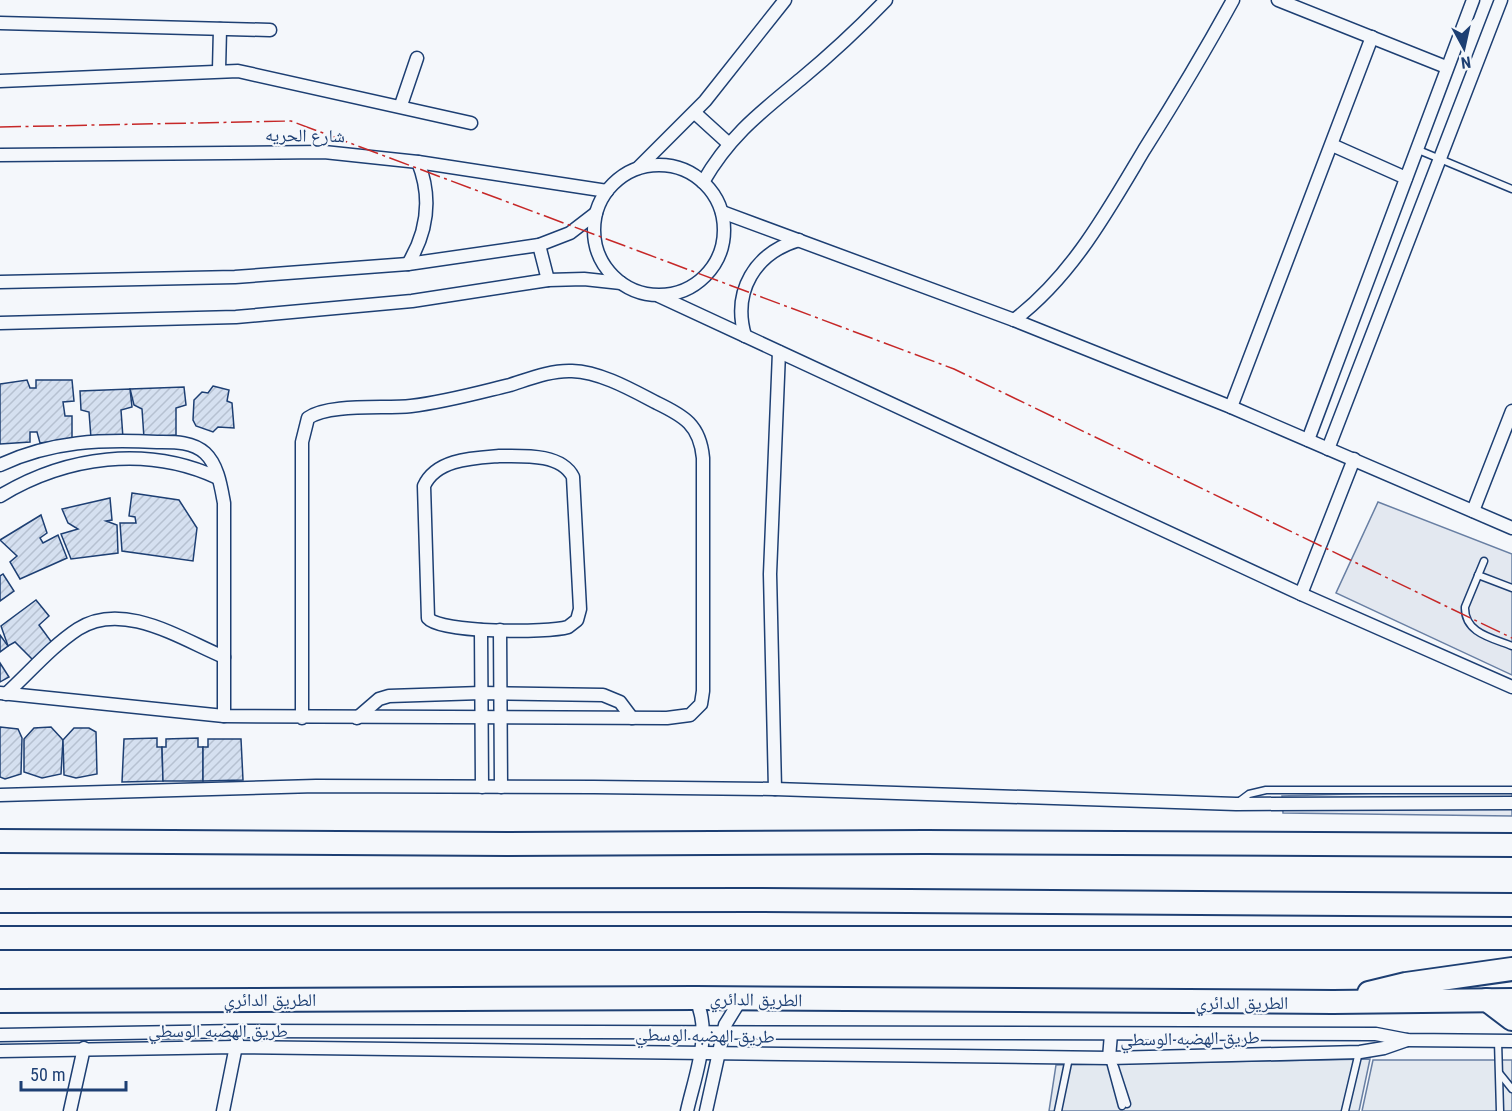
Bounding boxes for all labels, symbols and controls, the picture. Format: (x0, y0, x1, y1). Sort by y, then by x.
north arrow (1434, 18, 1494, 78)
text: N (1460, 52, 1472, 72)
street label: شارع الحريه (265, 124, 345, 147)
street label: الطريق الدائري (709, 988, 803, 1015)
street label: الطريق الدائري (224, 989, 316, 1014)
street label: الطريق الدائري (1196, 992, 1288, 1017)
street label: طريق الهضبه الوسطي (148, 1020, 288, 1045)
street label: طريق الهضبه الوسطي (635, 1023, 775, 1051)
street label: طريق الهضبه الوسطي (1120, 1026, 1260, 1054)
scale bar (21, 1054, 126, 1092)
text: 50 m (30, 1064, 65, 1085)

